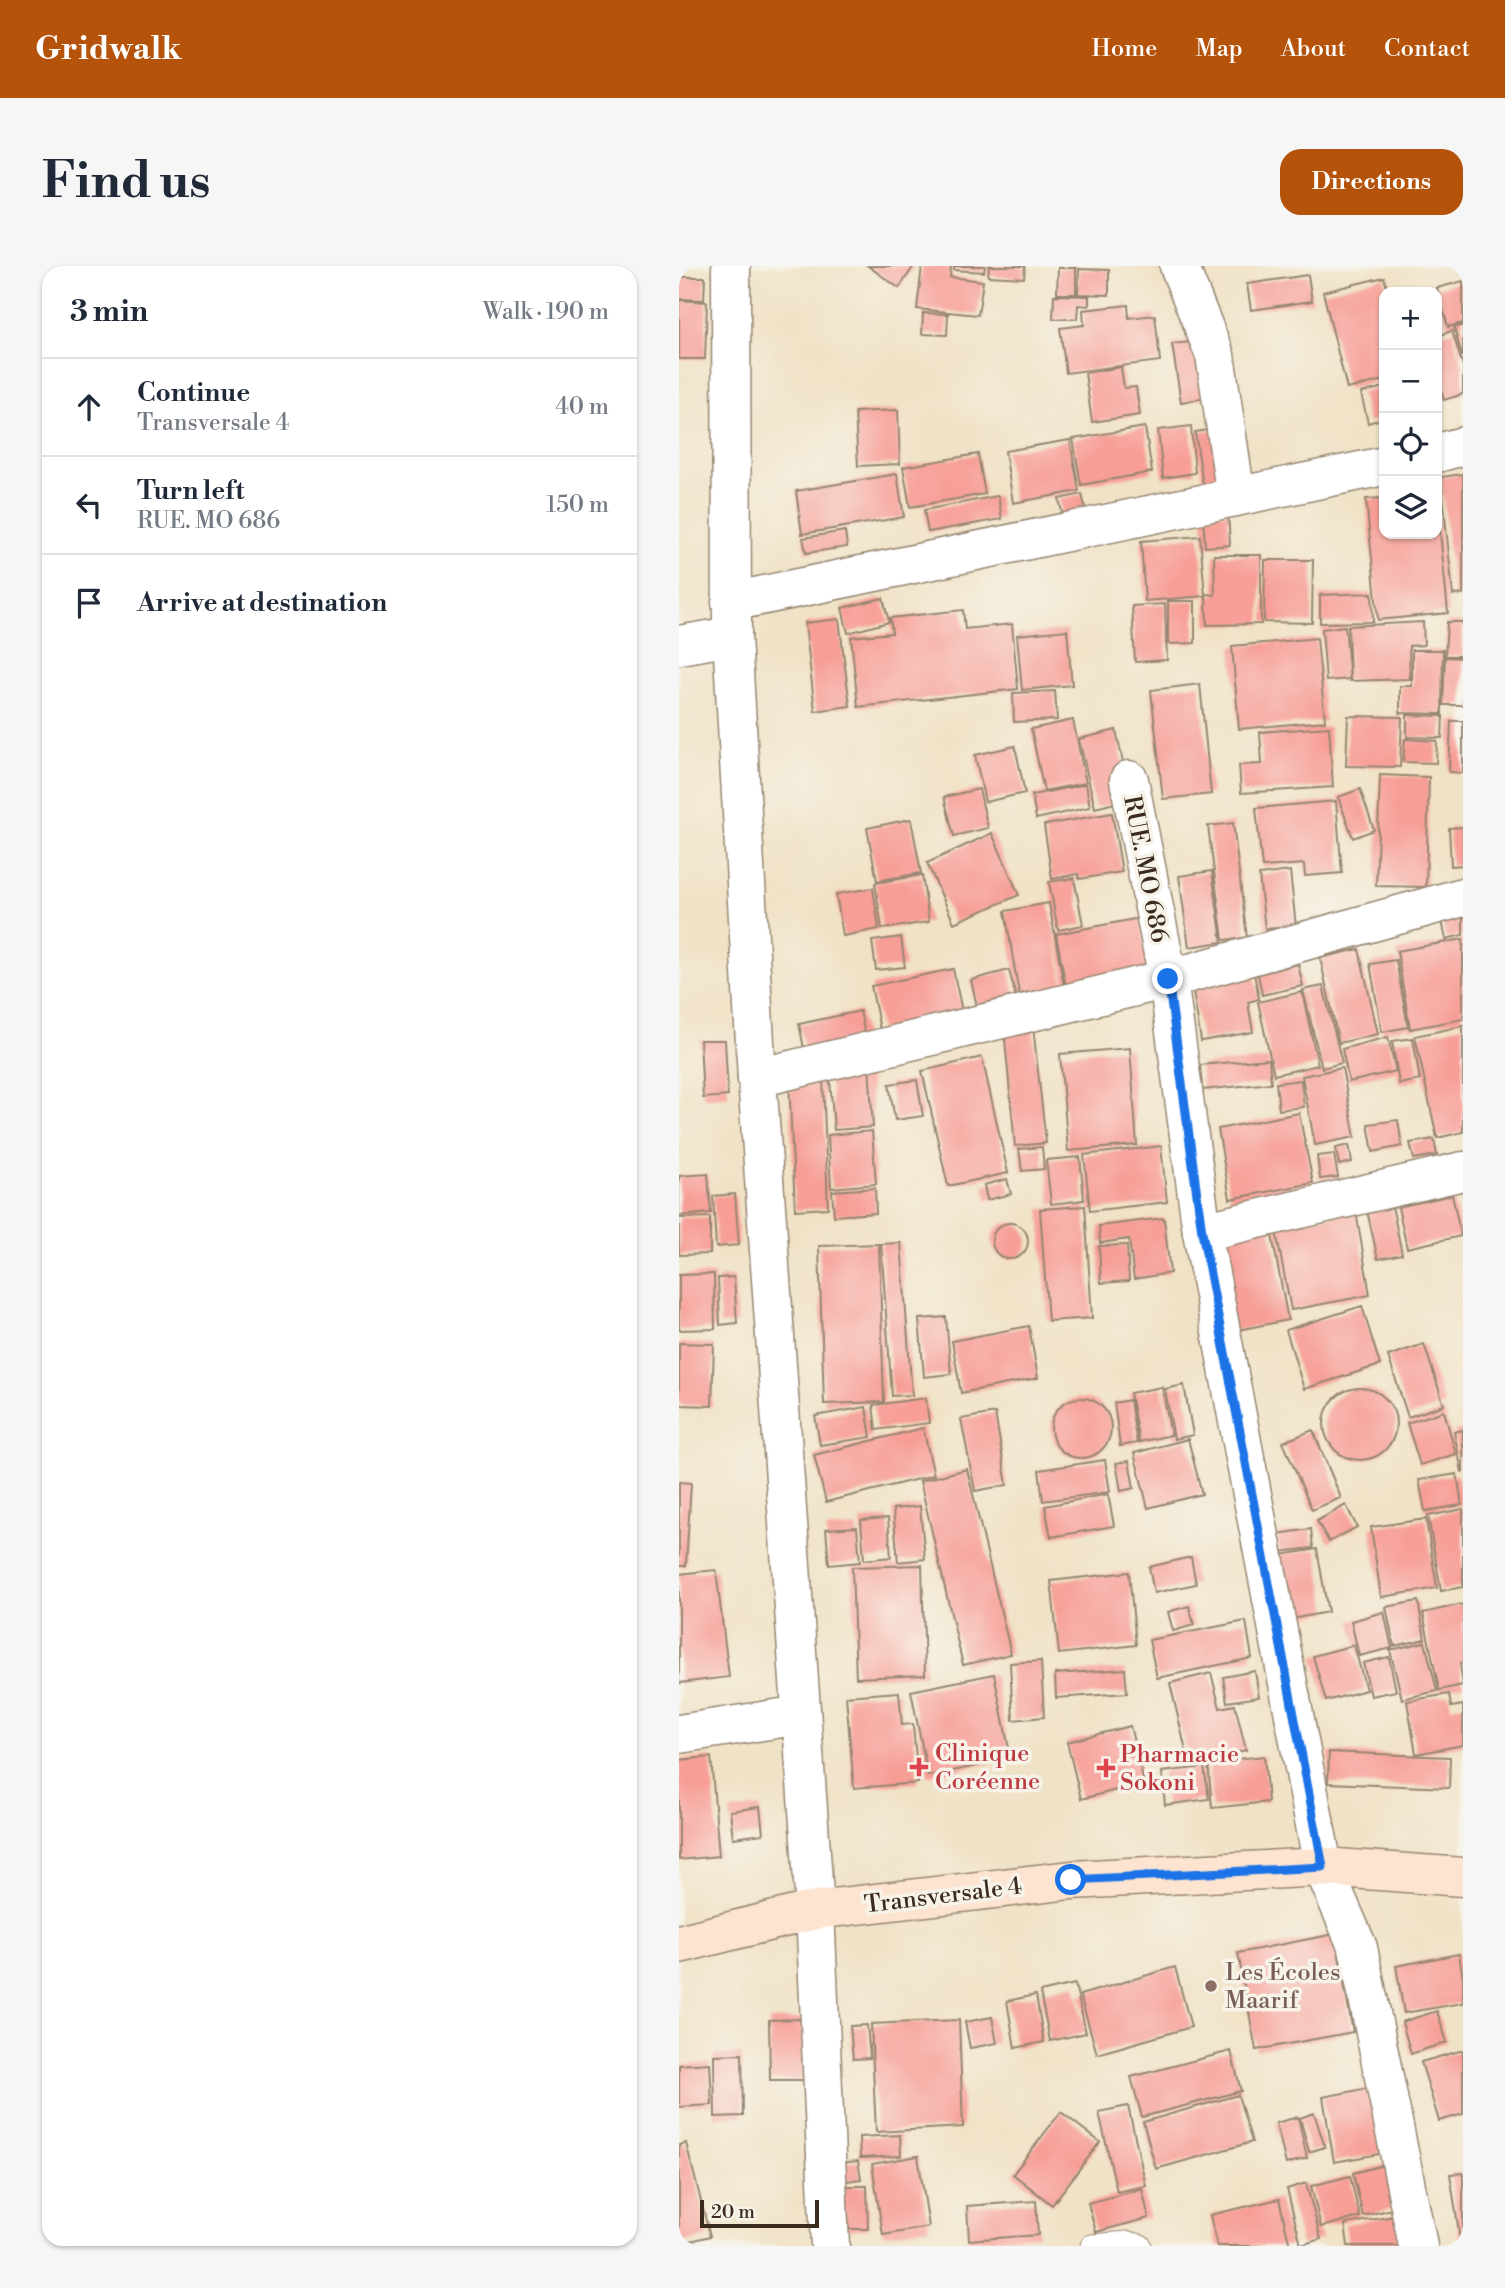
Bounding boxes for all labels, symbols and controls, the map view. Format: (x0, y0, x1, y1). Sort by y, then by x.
text: Gridwalk (35, 29, 182, 70)
text: Home (1092, 34, 1157, 64)
text: Map (1195, 34, 1243, 64)
text: About (1281, 34, 1346, 64)
text: Contact (1384, 34, 1470, 64)
button: Directions (1280, 149, 1463, 215)
text: Find us (42, 152, 211, 213)
map controls (1379, 287, 1442, 539)
button: + (1379, 287, 1442, 350)
text: 3 min (70, 293, 148, 331)
text: Walk · 190 m (483, 298, 609, 326)
button: − (1379, 350, 1442, 413)
text: Continue (137, 377, 250, 409)
icon: ahead (70, 388, 108, 426)
text: 40 m (555, 393, 609, 421)
text: Transversale 4 (137, 409, 289, 437)
button: locate (1379, 413, 1442, 476)
text: Turn left (137, 475, 245, 507)
button: layers (1379, 476, 1442, 539)
icon: left (70, 486, 108, 524)
text: 150 m (546, 491, 609, 519)
text: RUE. MO 686 (137, 507, 280, 535)
icon: arrive (70, 584, 108, 622)
text: Arrive at destination (137, 587, 387, 619)
street label: RUE. MO 686 (1116, 793, 1174, 945)
route end (1152, 963, 1183, 994)
place label: Clinique Coréenne (935, 1739, 1040, 1797)
place label: Pharmacie Sokoni (1120, 1740, 1239, 1798)
marker: Clinique Coréenne (909, 1757, 929, 1777)
marker: Pharmacie Sokoni (1098, 1760, 1114, 1776)
route start (1055, 1864, 1086, 1895)
street label: Transversale 4 (863, 1871, 1024, 1921)
place label: Les Écoles Maarif (1225, 1957, 1340, 2016)
marker: Les Écoles Maarif (1203, 1978, 1219, 1994)
scale bar (700, 2197, 819, 2229)
text: 20 m (711, 2200, 755, 2224)

